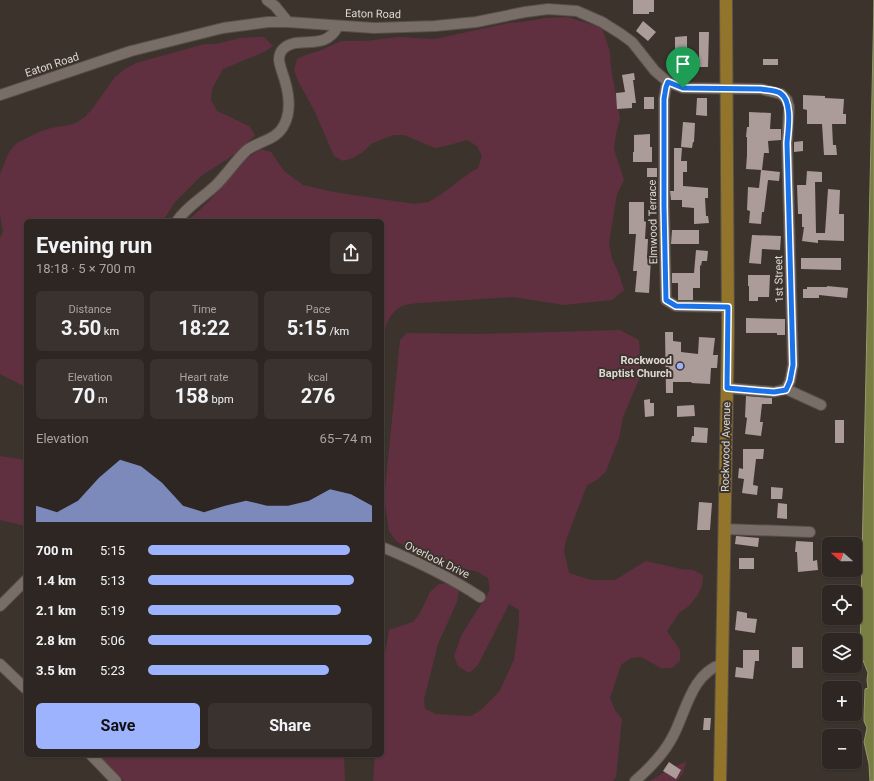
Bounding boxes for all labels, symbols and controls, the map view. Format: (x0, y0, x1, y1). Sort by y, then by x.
street label: Eaton Road (345, 7, 401, 21)
pin (666, 47, 700, 88)
street label: Eaton Road (23, 50, 81, 80)
icon: arrive (672, 53, 694, 75)
street label: Elmwood Terrace (646, 179, 660, 265)
button: share (330, 232, 372, 274)
text: Evening run (36, 233, 152, 258)
street label: 1st Street (772, 255, 786, 303)
text: 18:18 · 5 × 700 m (36, 261, 135, 276)
text: Distance (69, 303, 111, 316)
text: Time (192, 303, 216, 316)
text: Pace (306, 303, 330, 316)
text: 3.50 (61, 316, 101, 340)
text: 18:22 (178, 316, 230, 340)
text: 5:15 (287, 316, 327, 340)
text: km (101, 325, 119, 338)
text: /km (327, 325, 349, 338)
place label: Rockwood Baptist Church (599, 354, 672, 380)
marker: Rockwood Baptist Church (675, 361, 685, 371)
text: Elevation (68, 371, 112, 384)
text: Heart rate (180, 371, 228, 384)
text: kcal (308, 371, 328, 384)
text: 70 (72, 384, 95, 408)
text: 158 (174, 384, 209, 408)
text: 276 (301, 384, 335, 408)
text: m (95, 393, 108, 406)
text: bpm (209, 393, 234, 406)
street label: Rockwood Avenue (719, 402, 733, 492)
text: Elevation (36, 431, 89, 446)
text: 65–74 m (320, 431, 372, 446)
north arrow (822, 537, 862, 577)
map controls (822, 537, 862, 769)
street label: Overlook Drive (402, 539, 472, 581)
text: 700 m (36, 543, 73, 558)
text: 5:15 (100, 543, 125, 558)
text: 1.4 km (36, 573, 76, 588)
text: 5:13 (100, 573, 125, 588)
button: locate (822, 585, 862, 625)
text: 2.1 km (36, 603, 76, 618)
text: 5:19 (100, 603, 125, 618)
text: 2.8 km (36, 633, 76, 648)
text: 5:06 (100, 633, 125, 648)
button: layers (822, 633, 862, 673)
text: 3.5 km (36, 663, 76, 678)
text: 5:23 (100, 663, 125, 678)
button: + (822, 681, 862, 721)
button: Save (36, 703, 200, 749)
button: Share (208, 703, 372, 749)
button: − (822, 729, 862, 769)

